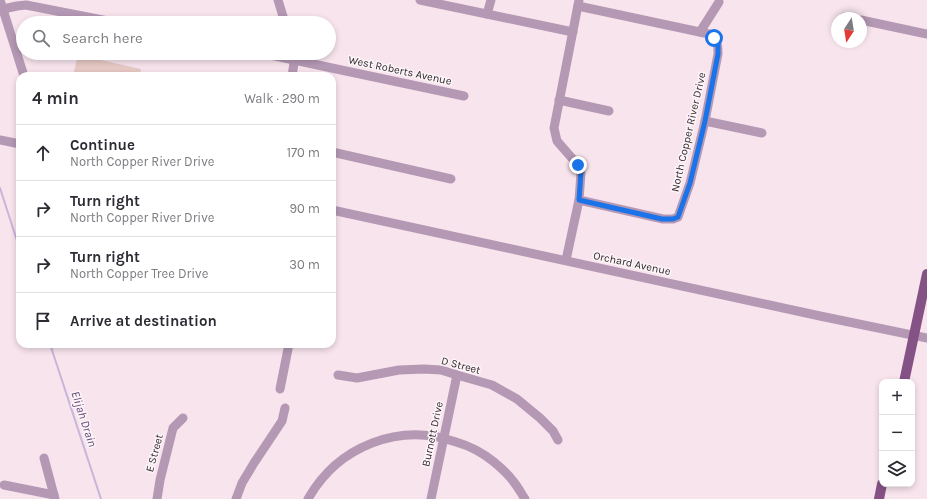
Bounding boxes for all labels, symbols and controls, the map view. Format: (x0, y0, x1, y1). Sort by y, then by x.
north arrow (831, 12, 867, 48)
search box (16, 16, 336, 60)
icon: search (30, 27, 52, 49)
text: Search here (62, 29, 143, 47)
route start (705, 29, 723, 47)
street label: West Roberts Avenue (347, 53, 453, 88)
street label: North Copper River Drive (668, 71, 709, 193)
text: 4 min (32, 88, 79, 108)
text: Walk · 290 m (244, 91, 320, 106)
text: Continue (70, 136, 135, 154)
icon: ahead (32, 142, 54, 164)
text: 170 m (287, 145, 320, 160)
text: North Copper River Drive (70, 154, 214, 169)
route end (569, 156, 587, 174)
text: Turn right (70, 192, 140, 210)
icon: right (32, 198, 54, 220)
text: 90 m (289, 201, 320, 216)
text: North Copper River Drive (70, 210, 214, 225)
text: Turn right (70, 248, 140, 266)
street label: Orchard Avenue (592, 249, 672, 278)
icon: right (32, 254, 54, 276)
text: 30 m (289, 257, 320, 272)
text: North Copper Tree Drive (70, 266, 208, 281)
icon: arrive (32, 310, 54, 332)
text: Arrive at destination (70, 312, 217, 330)
street label: D Street (440, 354, 482, 377)
map controls (879, 379, 915, 487)
button: + (879, 379, 915, 415)
water label: Elijah Drain (68, 389, 100, 449)
street label: Burnett Drive (419, 400, 446, 468)
button: − (879, 415, 915, 451)
street label: E Street (143, 433, 166, 474)
button: layers (879, 451, 915, 487)

